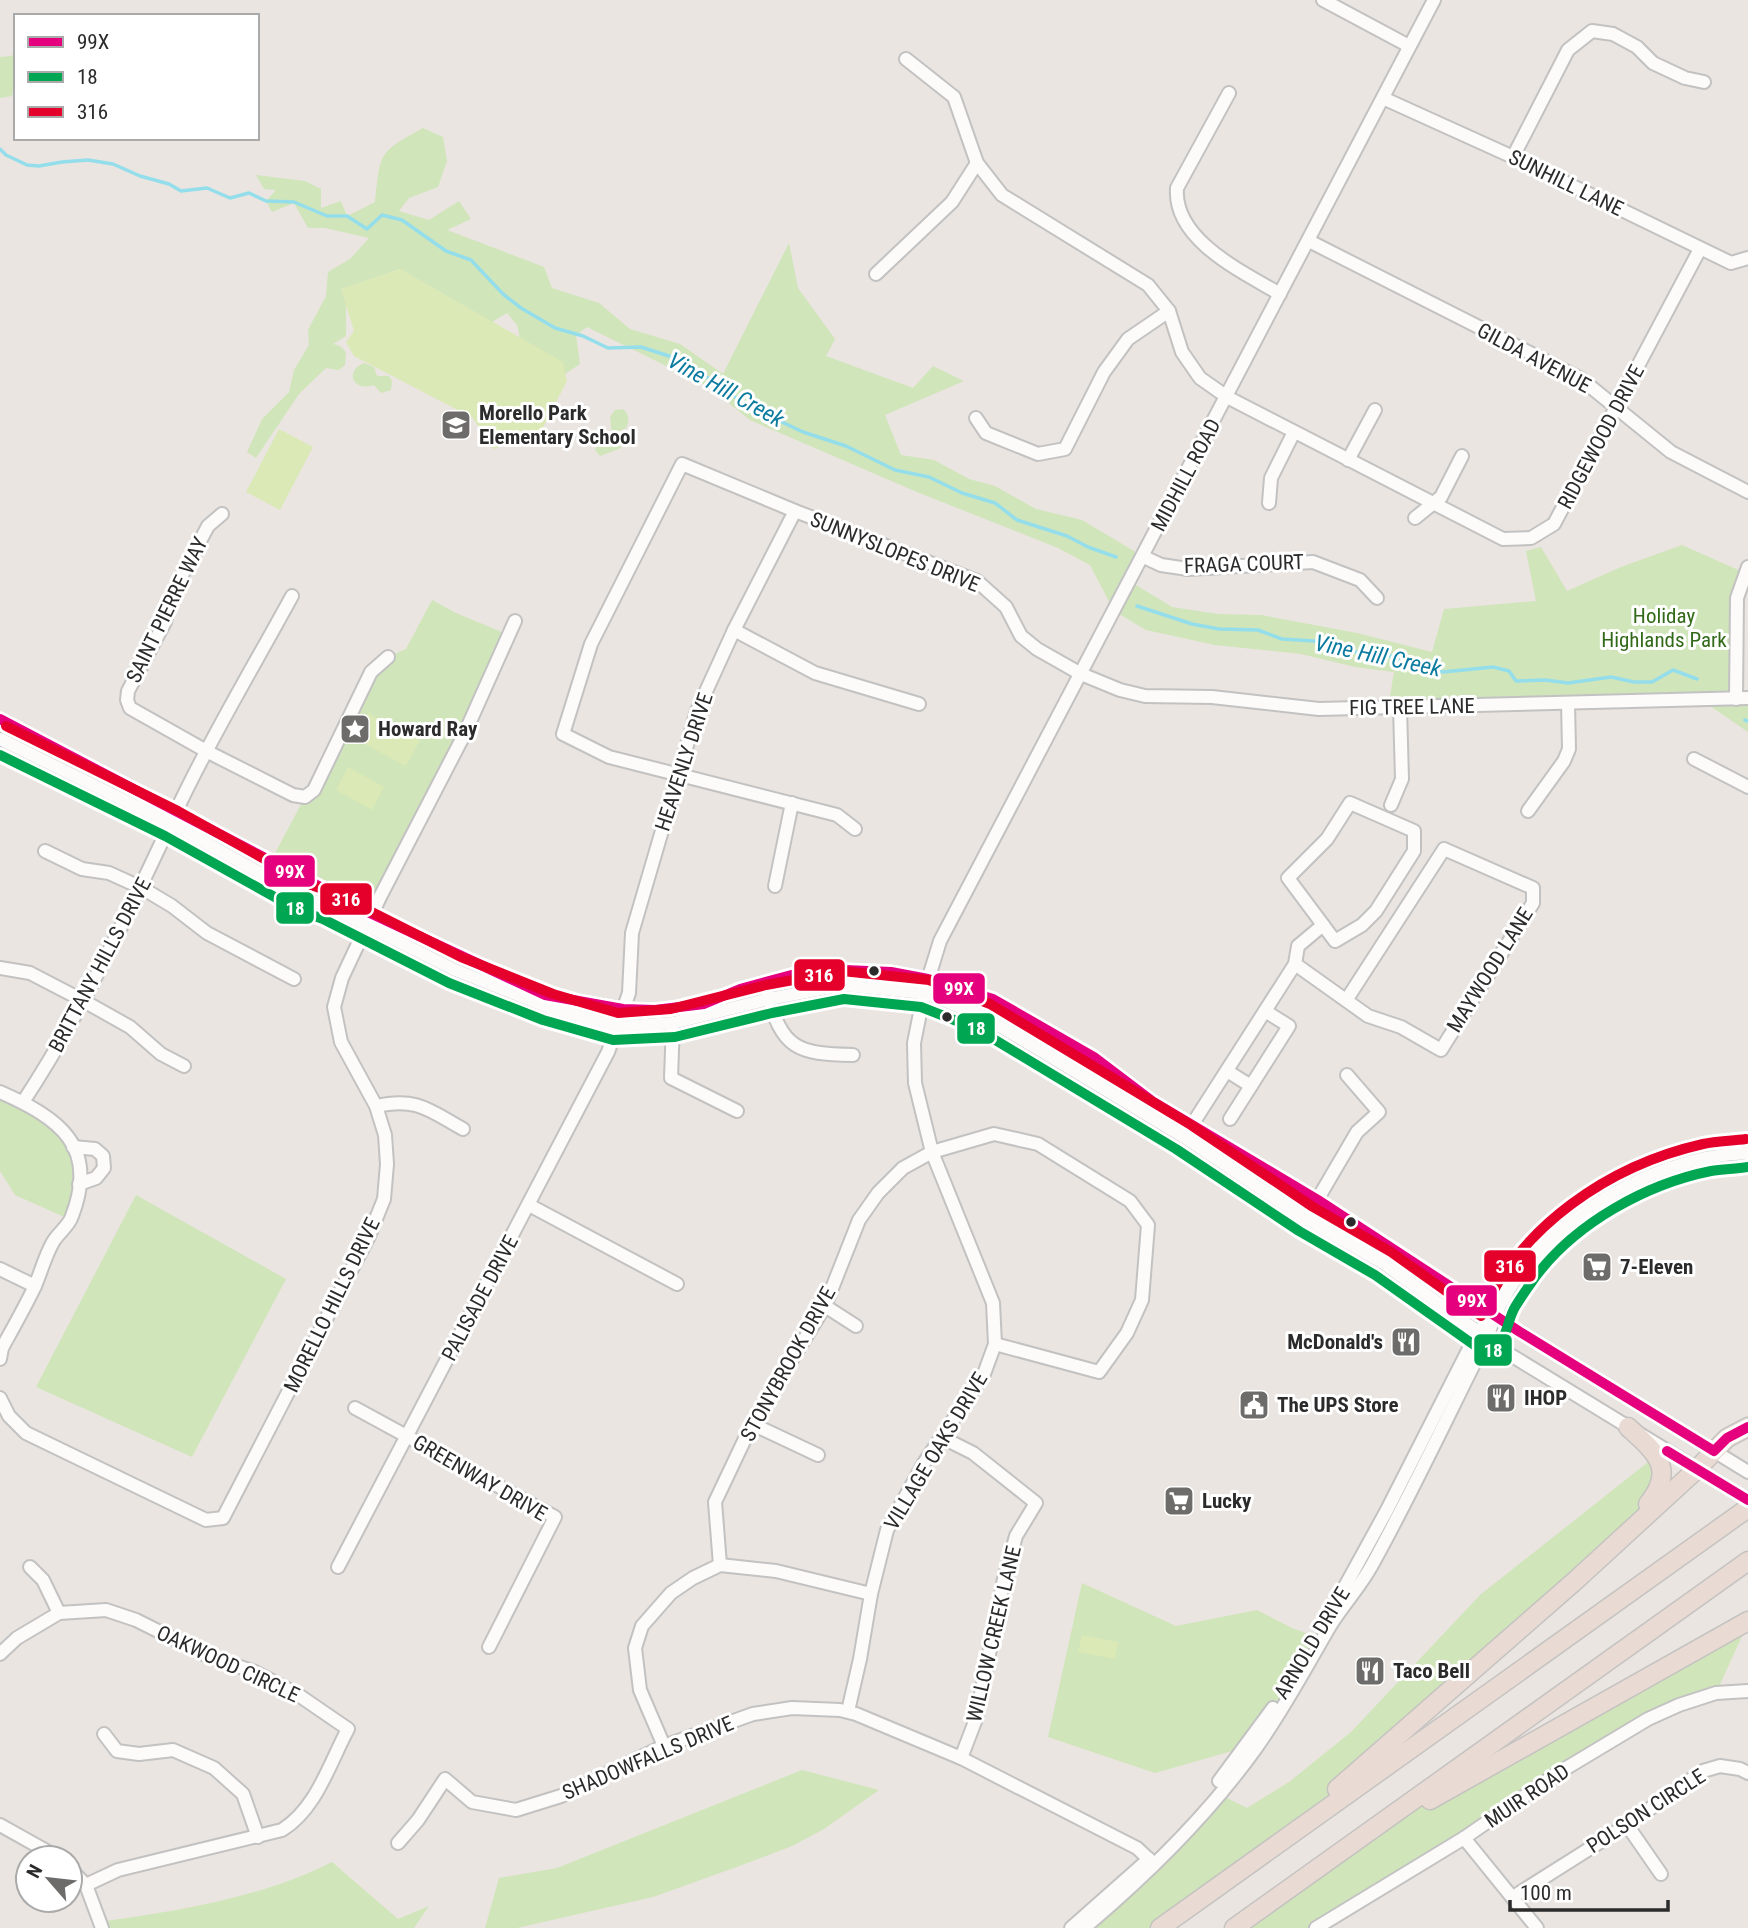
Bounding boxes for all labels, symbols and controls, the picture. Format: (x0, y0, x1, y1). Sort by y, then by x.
legend (14, 14, 259, 140)
text: 99X (77, 30, 109, 54)
text: 18 (77, 65, 98, 89)
text: 316 (77, 100, 108, 124)
street label: SUNHILL LANE (1505, 145, 1627, 221)
street label: GILDA AVENUE (1473, 318, 1595, 398)
water label: Vine Hill Creek (663, 347, 790, 433)
street label: RIDGEWOOD DRIVE (1553, 361, 1649, 513)
place label: Morello Park Elementary School (479, 401, 636, 449)
school or university icon: Morello Park Elementary School (439, 408, 473, 442)
street label: MIDHILL ROAD (1146, 415, 1226, 535)
street label: SUNNYSLOPES DRIVE (807, 507, 983, 597)
street label: SAINT PIERRE WAY (121, 533, 213, 687)
street label: FRAGA COURT (1184, 550, 1305, 578)
park label: Holiday Highlands Park (1601, 604, 1727, 652)
water label: Vine Hill Creek (1312, 629, 1445, 683)
street label: HEAVENLY DRIVE (650, 690, 718, 834)
street label: FIG TREE LANE (1349, 694, 1475, 720)
place icon: Howard Ray (338, 712, 372, 746)
place label: Howard Ray (378, 717, 478, 741)
line badge: 99X (263, 854, 316, 888)
text: 99X (275, 860, 305, 883)
street label: BRITTANY HILLS DRIVE (44, 874, 156, 1056)
line badge: 316 (319, 882, 373, 916)
text: 316 (332, 888, 360, 911)
line badge: 18 (275, 891, 315, 925)
text: 18 (285, 897, 305, 920)
street label: MAYWOOD LANE (1442, 903, 1538, 1037)
line badge: 316 (793, 958, 846, 992)
text: 316 (805, 964, 833, 987)
unlabelled marker (867, 964, 881, 978)
line badge: 99X (932, 972, 986, 1005)
text: 99X (944, 977, 974, 1000)
unlabelled marker (940, 1010, 954, 1024)
line badge: 18 (956, 1012, 996, 1045)
text: 18 (966, 1017, 986, 1040)
street label: MORELLO HILLS DRIVE (279, 1214, 385, 1396)
unlabelled marker (1344, 1215, 1358, 1229)
street label: PALISADE DRIVE (437, 1231, 523, 1365)
line badge: 316 (1483, 1249, 1537, 1283)
supermarket icon: 7-Eleven (1580, 1250, 1614, 1284)
text: 316 (1496, 1255, 1524, 1278)
place label: 7-Eleven (1620, 1255, 1693, 1279)
street label: STONYBROOK DRIVE (736, 1283, 840, 1445)
line badge: 99X (1445, 1284, 1498, 1317)
text: 99X (1457, 1289, 1487, 1312)
restaurant icon: McDonald's (1389, 1325, 1423, 1359)
place label: McDonald's (1287, 1330, 1383, 1354)
line badge: 18 (1473, 1333, 1513, 1367)
text: 18 (1483, 1339, 1503, 1362)
street label: VILLAGE OAKS DRIVE (880, 1368, 992, 1534)
restaurant icon: IHOP (1484, 1381, 1518, 1415)
place label: IHOP (1524, 1386, 1567, 1410)
public building icon: The UPS Store (1237, 1388, 1271, 1422)
place label: The UPS Store (1277, 1393, 1398, 1417)
street label: GREENWAY DRIVE (409, 1430, 551, 1526)
supermarket icon: Lucky (1162, 1484, 1196, 1518)
place label: Lucky (1202, 1489, 1252, 1513)
street label: WILLOW CREEK LANE (962, 1544, 1026, 1724)
street label: ARNOLD DRIVE (1269, 1583, 1355, 1703)
street label: OAKWOOD CIRCLE (153, 1620, 303, 1708)
restaurant icon: Taco Bell (1353, 1654, 1387, 1688)
place label: Taco Bell (1393, 1659, 1470, 1683)
street label: SHADOWFALLS DRIVE (559, 1711, 737, 1805)
street label: MUIR ROAD (1480, 1759, 1574, 1833)
street label: POLSON CIRCLE (1582, 1764, 1710, 1858)
north arrow (14, 1844, 84, 1914)
text: N (22, 1861, 47, 1882)
scale bar (1510, 1868, 1668, 1912)
text: 100 m (1520, 1881, 1572, 1905)

